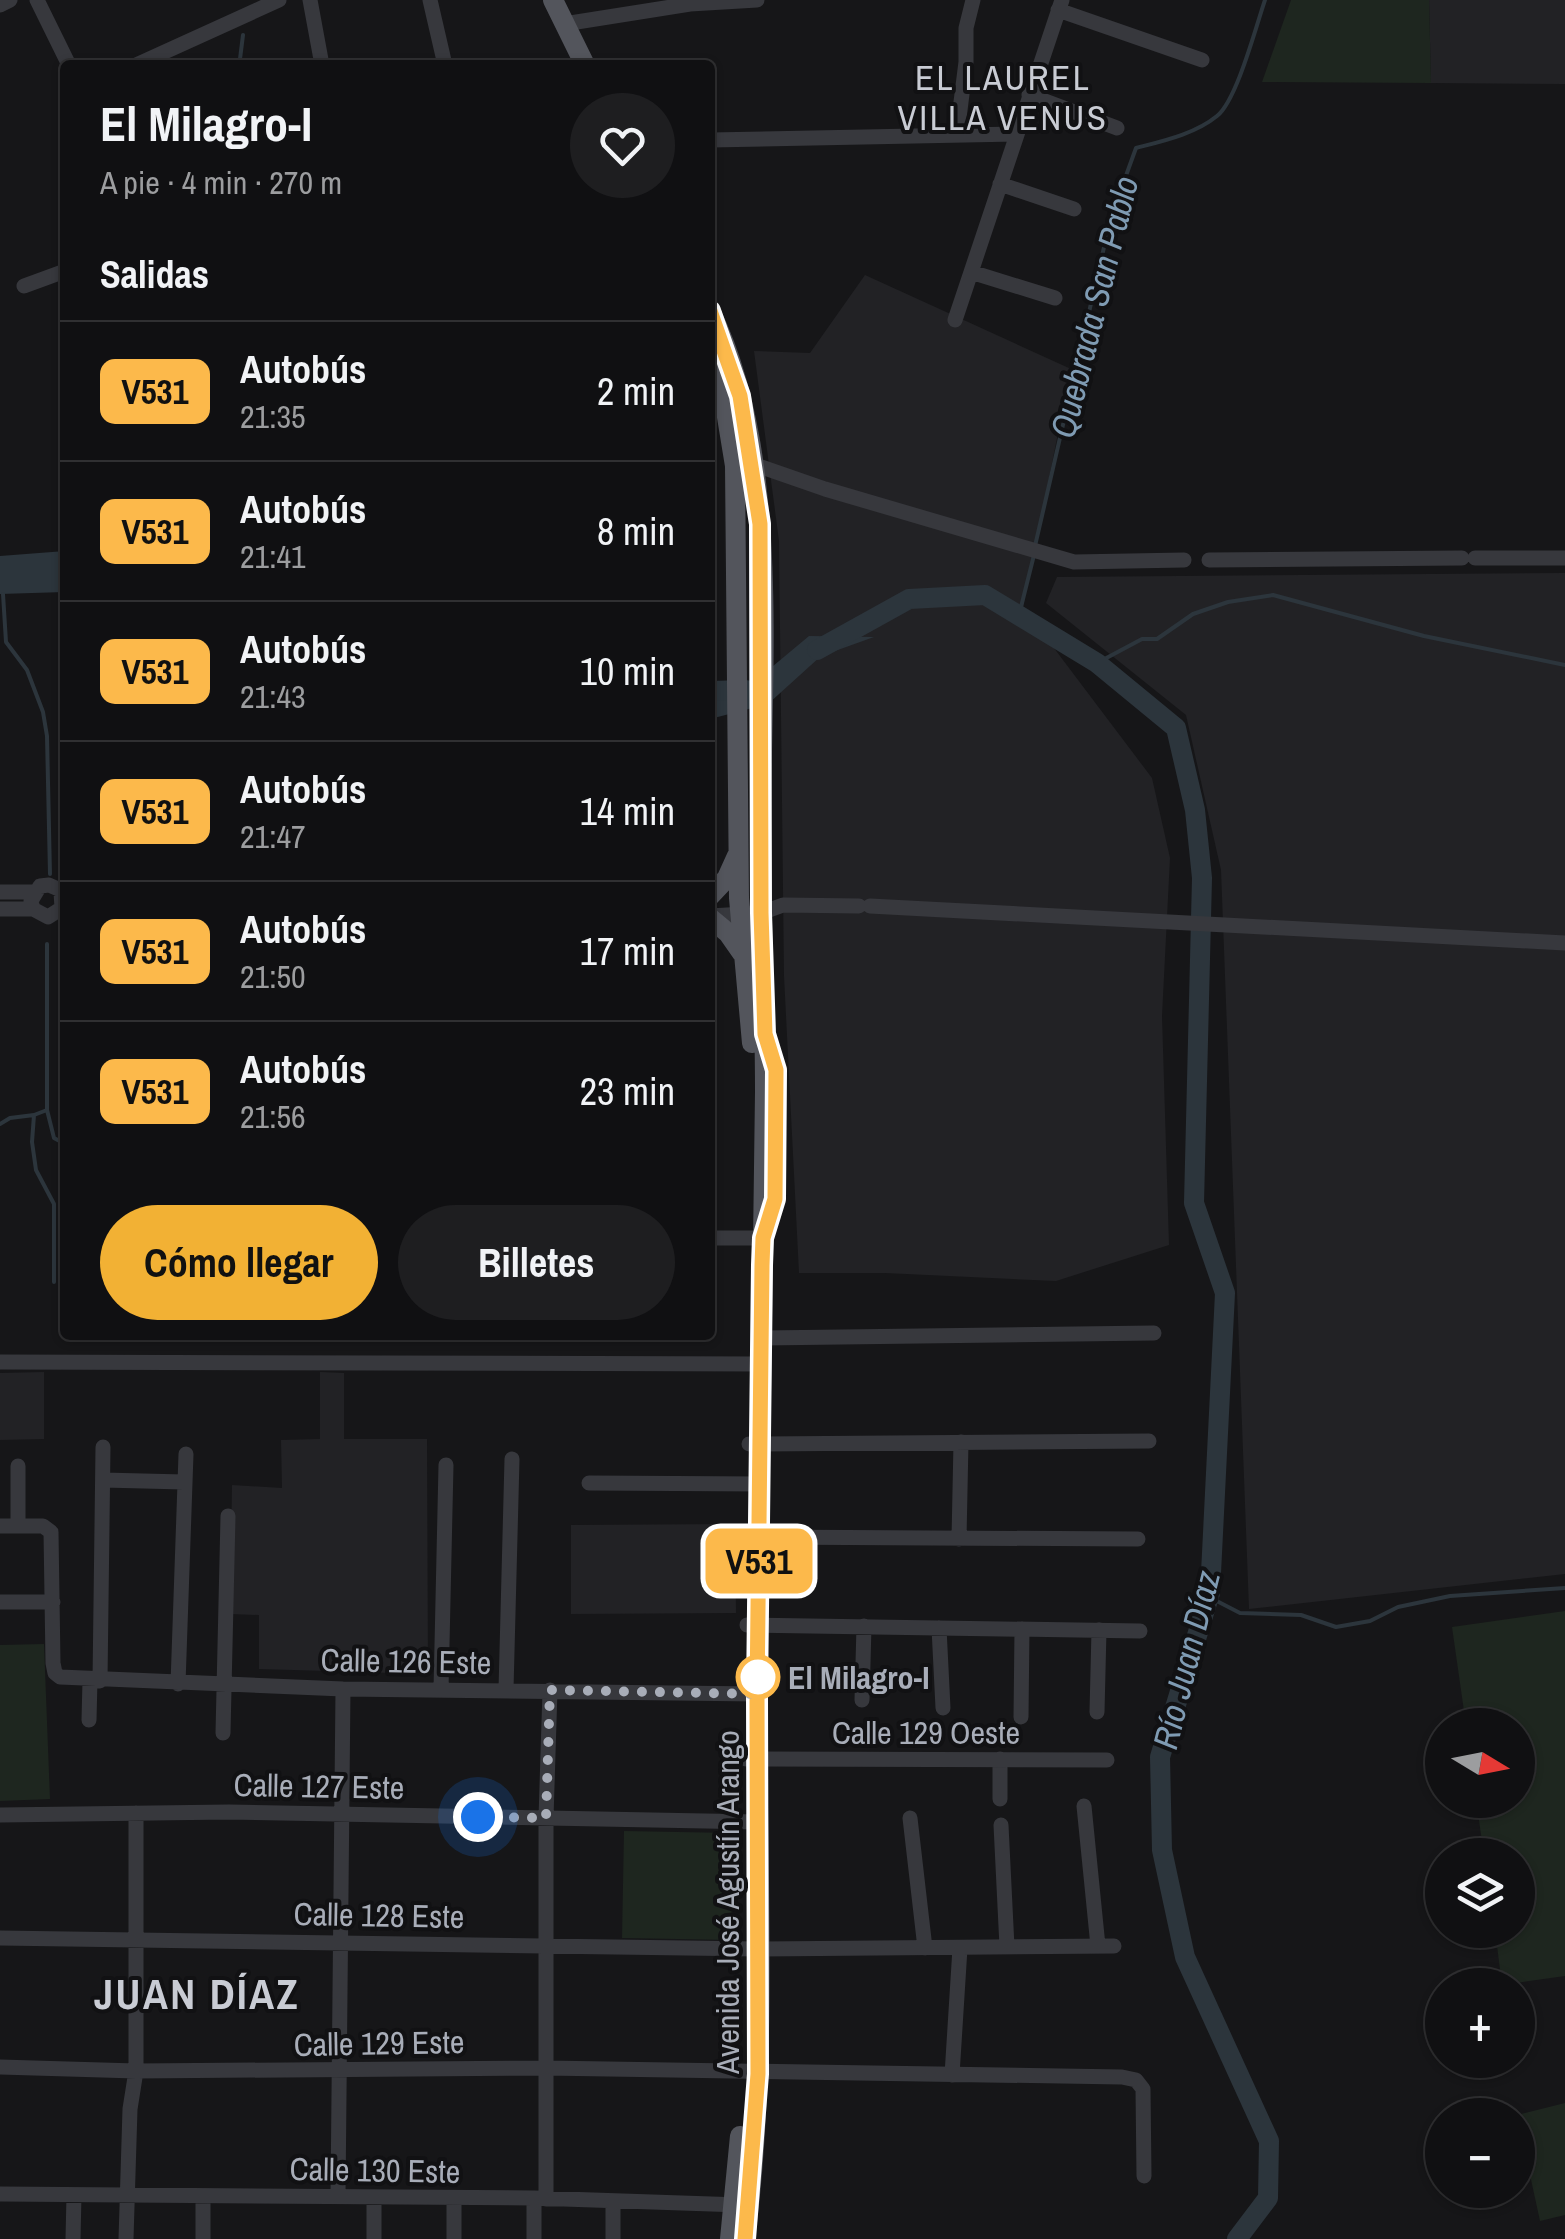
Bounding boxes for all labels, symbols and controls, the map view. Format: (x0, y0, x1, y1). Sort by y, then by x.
district label: EL LAUREL VILLA VENUS (898, 54, 1108, 141)
text: El Milagro-I (100, 91, 312, 156)
button: heart (570, 93, 675, 198)
text: A pie · 4 min · 270 m (100, 161, 342, 204)
water label: Quebrada San Pablo (1039, 171, 1149, 443)
text: Salidas (100, 249, 209, 300)
text: Autobús (240, 344, 366, 395)
text: 2 min (597, 366, 675, 417)
text: V531 (121, 368, 189, 415)
text: 21:35 (240, 395, 306, 438)
text: Autobús (240, 484, 366, 535)
text: 8 min (597, 506, 675, 557)
text: V531 (121, 508, 189, 555)
text: 21:41 (240, 535, 306, 578)
text: Autobús (240, 624, 366, 675)
text: 10 min (580, 646, 675, 697)
text: V531 (121, 648, 189, 695)
text: 21:43 (240, 675, 306, 718)
text: Autobús (240, 764, 366, 815)
text: 14 min (580, 786, 675, 837)
text: V531 (121, 788, 189, 835)
text: 21:47 (240, 815, 306, 858)
text: Autobús (240, 904, 366, 955)
text: 17 min (580, 926, 675, 977)
text: V531 (121, 928, 189, 975)
text: 21:50 (240, 955, 306, 998)
text: Autobús (240, 1044, 366, 1095)
text: 23 min (580, 1066, 675, 1117)
text: V531 (121, 1068, 189, 1115)
text: 21:56 (240, 1095, 306, 1138)
button: Cómo llegar (100, 1205, 378, 1320)
button: Billetes (398, 1205, 675, 1320)
line badge: V531 (689, 1528, 829, 1594)
text: V531 (725, 1538, 793, 1585)
water label: Río Juan Díaz (1141, 1565, 1231, 1754)
street label: Calle 126 Este (320, 1638, 492, 1684)
marker: El Milagro-I (737, 1656, 779, 1698)
place label: El Milagro-I (788, 1656, 929, 1699)
north arrow (1425, 1708, 1535, 1818)
map controls (1425, 1708, 1535, 2208)
street label: Calle 129 Oeste (832, 1711, 1020, 1754)
street label: Avenida José Agustín Arango (706, 1730, 749, 2075)
street label: Calle 127 Este (233, 1763, 405, 1809)
your location (453, 1792, 503, 1842)
button: layers (1425, 1838, 1535, 1948)
street label: Calle 128 Este (293, 1892, 465, 1938)
district label: JUAN DÍAZ (94, 1966, 300, 2022)
button: + (1425, 1968, 1535, 2078)
street label: Calle 129 Este (293, 2020, 465, 2066)
button: − (1425, 2098, 1535, 2208)
street label: Calle 130 Este (289, 2147, 461, 2193)

